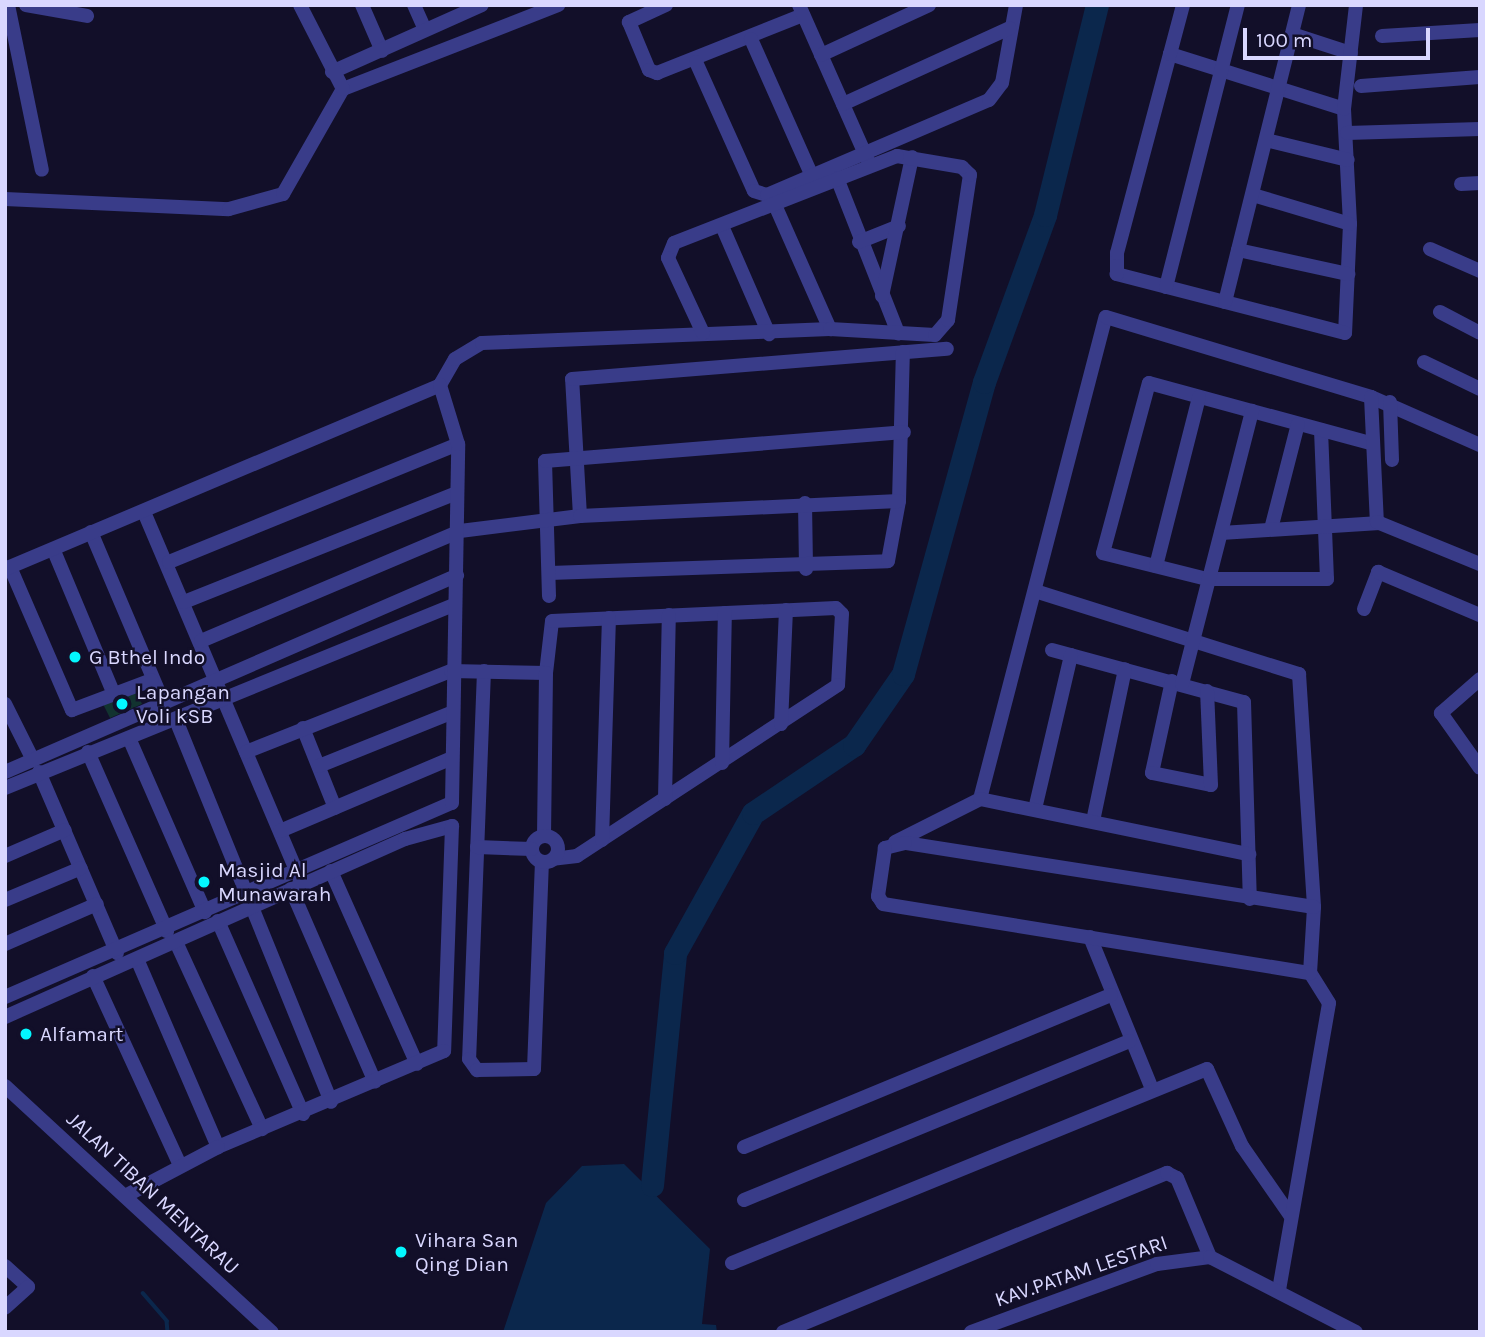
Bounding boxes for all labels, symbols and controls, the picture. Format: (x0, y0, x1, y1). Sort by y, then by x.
scale bar (1247, 14, 1434, 58)
text: 100 m (1256, 28, 1313, 52)
place label: G Bthel Indo (89, 644, 205, 670)
marker: G Bthel Indo (67, 649, 83, 665)
place label: Lapangan Voli kSB (136, 679, 230, 729)
marker: Lapangan Voli kSB (114, 696, 130, 712)
place label: Masjid Al Munawarah (218, 857, 331, 907)
marker: Masjid Al Munawarah (196, 874, 212, 890)
place label: Alfamart (40, 1021, 123, 1047)
marker: Alfamart (18, 1026, 34, 1042)
street label: JALAN TIBAN MENTARAU (61, 1106, 245, 1280)
place label: Vihara San Qing Dian (415, 1227, 518, 1277)
street label: KAV.PATAM LESTARI (991, 1230, 1171, 1312)
marker: Vihara San Qing Dian (393, 1244, 409, 1260)

